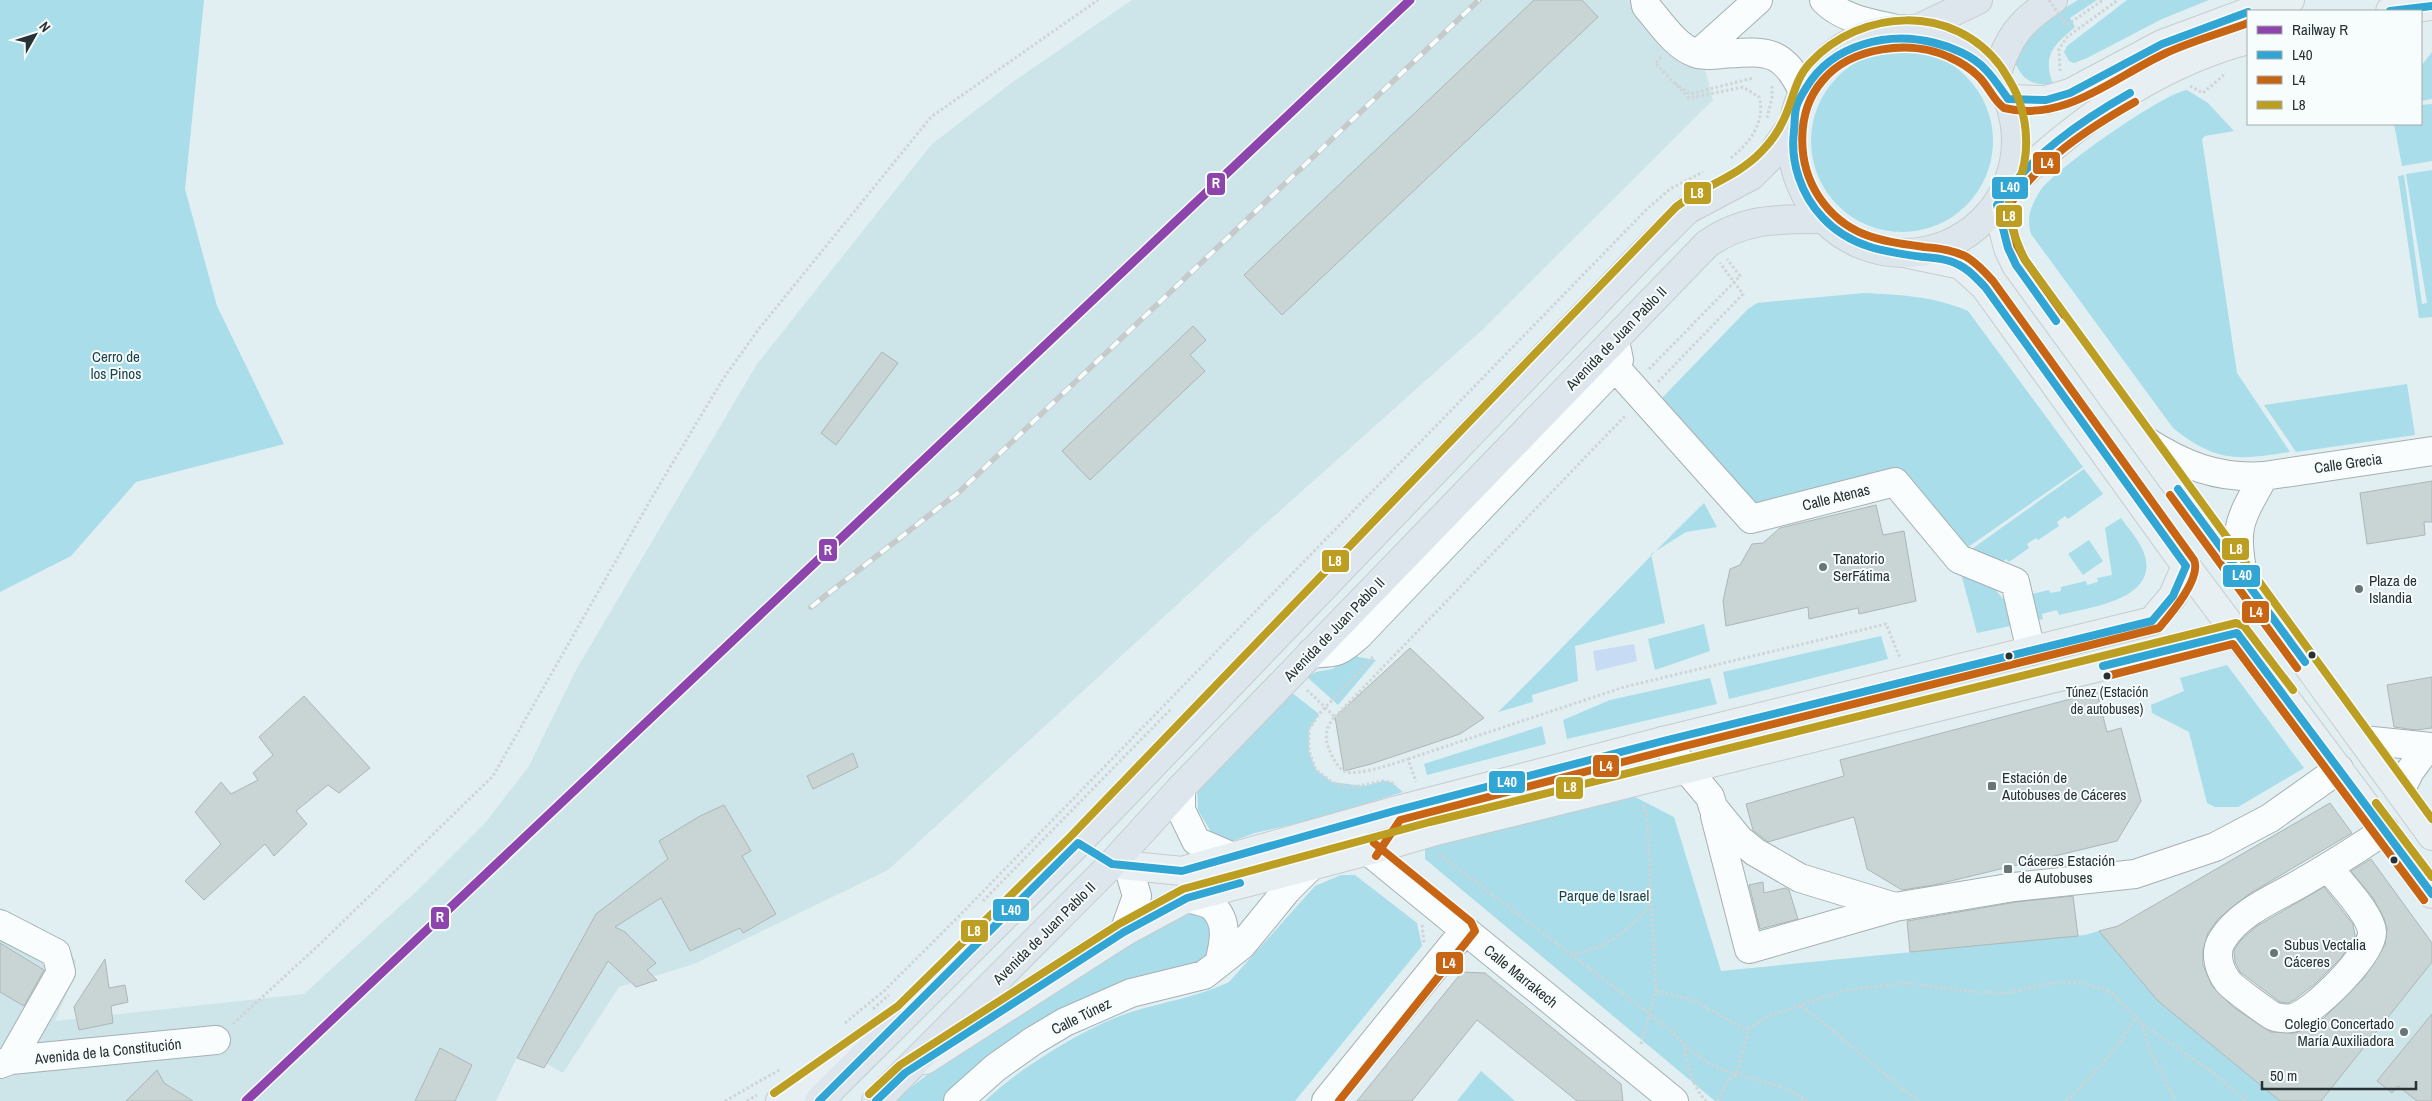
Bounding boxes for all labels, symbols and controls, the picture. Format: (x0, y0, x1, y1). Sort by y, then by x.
north arrow (10, 10, 60, 60)
legend (2247, 10, 2422, 125)
text: N (35, 18, 55, 36)
text: Railway R (2292, 19, 2348, 40)
text: L40 (2292, 44, 2313, 65)
text: L4 (2292, 69, 2306, 90)
text: L8 (2292, 94, 2306, 115)
line badge: L4 (2032, 151, 2061, 175)
text: L4 (2040, 154, 2054, 172)
line badge: R (1206, 172, 1226, 196)
text: R (1212, 174, 1221, 192)
line badge: L40 (1991, 176, 2029, 200)
text: L40 (2000, 178, 2020, 196)
line badge: L8 (1683, 181, 1712, 205)
text: L8 (1690, 184, 1704, 202)
line badge: L8 (1995, 204, 2023, 228)
text: L8 (2002, 207, 2016, 225)
street label: Avenida de Juan Pablo II (1560, 281, 1671, 395)
park label: Cerro de los Pinos (91, 346, 141, 384)
street label: Calle Grecia (2313, 448, 2383, 478)
street label: Calle Atenas (1800, 478, 1872, 516)
line badge: L8 (2221, 537, 2250, 561)
line badge: R (818, 538, 838, 562)
text: L8 (2229, 540, 2243, 558)
text: R (824, 541, 833, 559)
place label: Tanatorio SerFátima (1833, 548, 1890, 586)
line badge: L8 (1321, 549, 1350, 573)
text: L8 (1328, 552, 1342, 570)
marker: Tanatorio SerFátima (1817, 561, 1829, 573)
line badge: L40 (2222, 564, 2261, 588)
text: L40 (2232, 566, 2252, 584)
place label: Plaza de Islandia (2369, 570, 2417, 608)
street label: Avenida de Juan Pablo II (1278, 572, 1389, 686)
marker: Plaza de Islandia (2353, 583, 2365, 595)
line badge: L4 (2241, 600, 2270, 624)
text: L4 (2249, 603, 2263, 621)
unlabelled marker (2307, 650, 2317, 660)
unlabelled marker (2004, 651, 2014, 661)
marker: Túnez (Estación de autobuses) (2102, 671, 2112, 681)
place label: Túnez (Estación de autobuses) (2066, 683, 2148, 718)
line badge: L4 (1592, 754, 1620, 778)
text: L4 (1599, 757, 1613, 775)
place label: Estación de Autobuses de Cáceres (2001, 767, 2126, 805)
line badge: L40 (1488, 770, 1526, 794)
text: L40 (1497, 773, 1517, 791)
line badge: L8 (1555, 776, 1584, 800)
text: L8 (1563, 778, 1577, 796)
marker: Estación de Autobuses de Cáceres (1986, 780, 1998, 792)
place label: Cáceres Estación de Autobuses (2018, 850, 2115, 888)
unlabelled marker (2389, 855, 2399, 865)
marker: Cáceres Estación de Autobuses (2002, 863, 2014, 875)
street label: Avenida de Juan Pablo II (987, 877, 1100, 990)
park label: Parque de Israel (1559, 885, 1649, 906)
line badge: L40 (992, 898, 1030, 922)
text: L40 (1001, 901, 1021, 919)
line badge: R (430, 906, 450, 930)
text: R (436, 908, 445, 926)
line badge: L8 (960, 919, 989, 943)
text: L8 (967, 922, 981, 940)
place label: Subus Vectalia Cáceres (2284, 934, 2366, 972)
street label: Calle Marrakech (1480, 940, 1562, 1012)
marker: Subus Vectalia Cáceres (2268, 947, 2280, 959)
line badge: L4 (1435, 951, 1464, 975)
text: L4 (1442, 954, 1456, 972)
street label: Calle Túnez (1047, 992, 1115, 1040)
place label: Colegio Concertado María Auxiliadora (2285, 1013, 2394, 1051)
marker: Colegio Concertado María Auxiliadora (2398, 1026, 2410, 1038)
street label: Avenida de la Constitución (33, 1033, 182, 1069)
scale bar (2262, 1058, 2416, 1090)
text: 50 m (2270, 1065, 2297, 1086)

